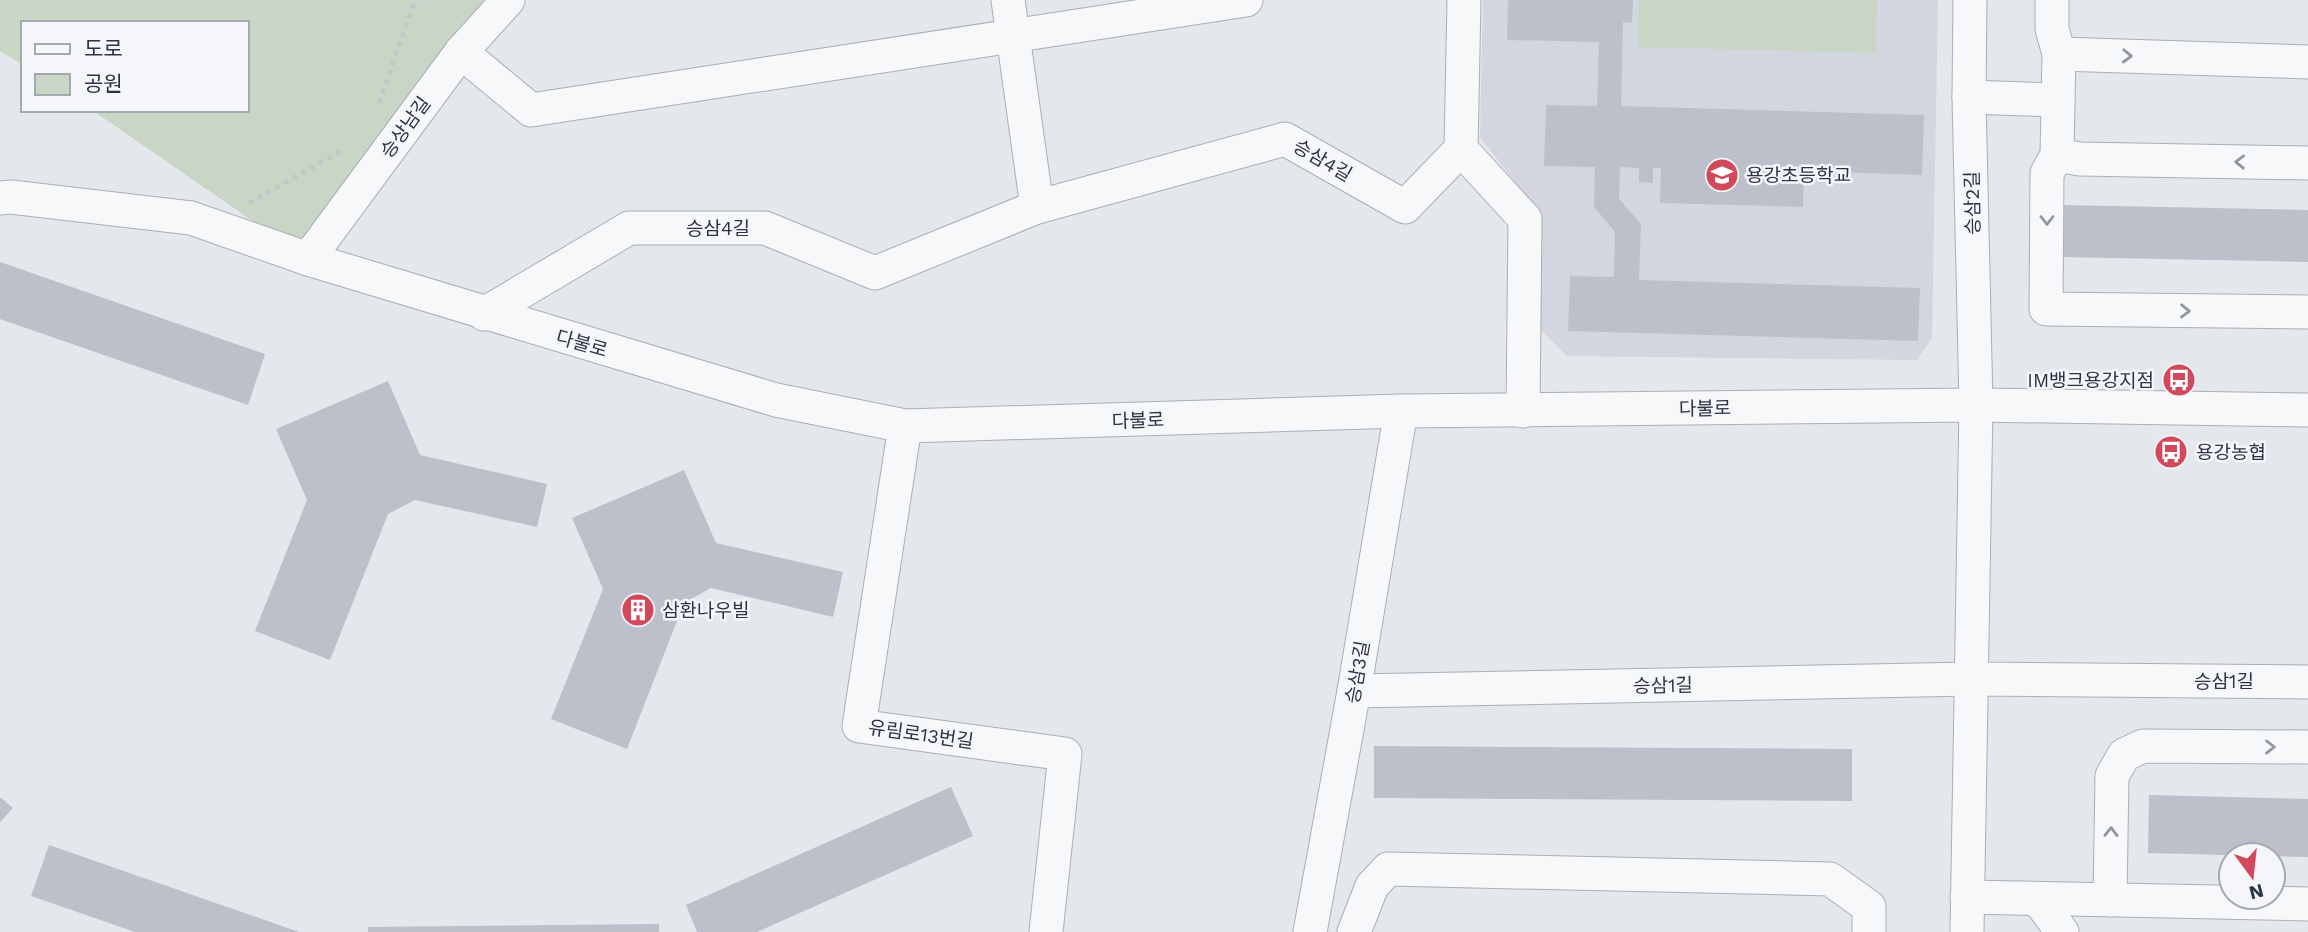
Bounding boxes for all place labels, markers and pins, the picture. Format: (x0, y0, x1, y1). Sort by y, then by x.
school or university icon: 용강초등학교 (1703, 156, 1741, 194)
place label: 용강초등학교 (1746, 164, 1851, 187)
bus stop icon: IM뱅크용강지점 (2160, 361, 2198, 399)
place label: IM뱅크용강지점 (2027, 369, 2154, 392)
bus stop icon: 용강농협 (2152, 433, 2190, 471)
place label: 용강농협 (2196, 441, 2266, 464)
building icon: 삼환나우빌 (619, 591, 657, 629)
place label: 삼환나우빌 (662, 599, 749, 622)

